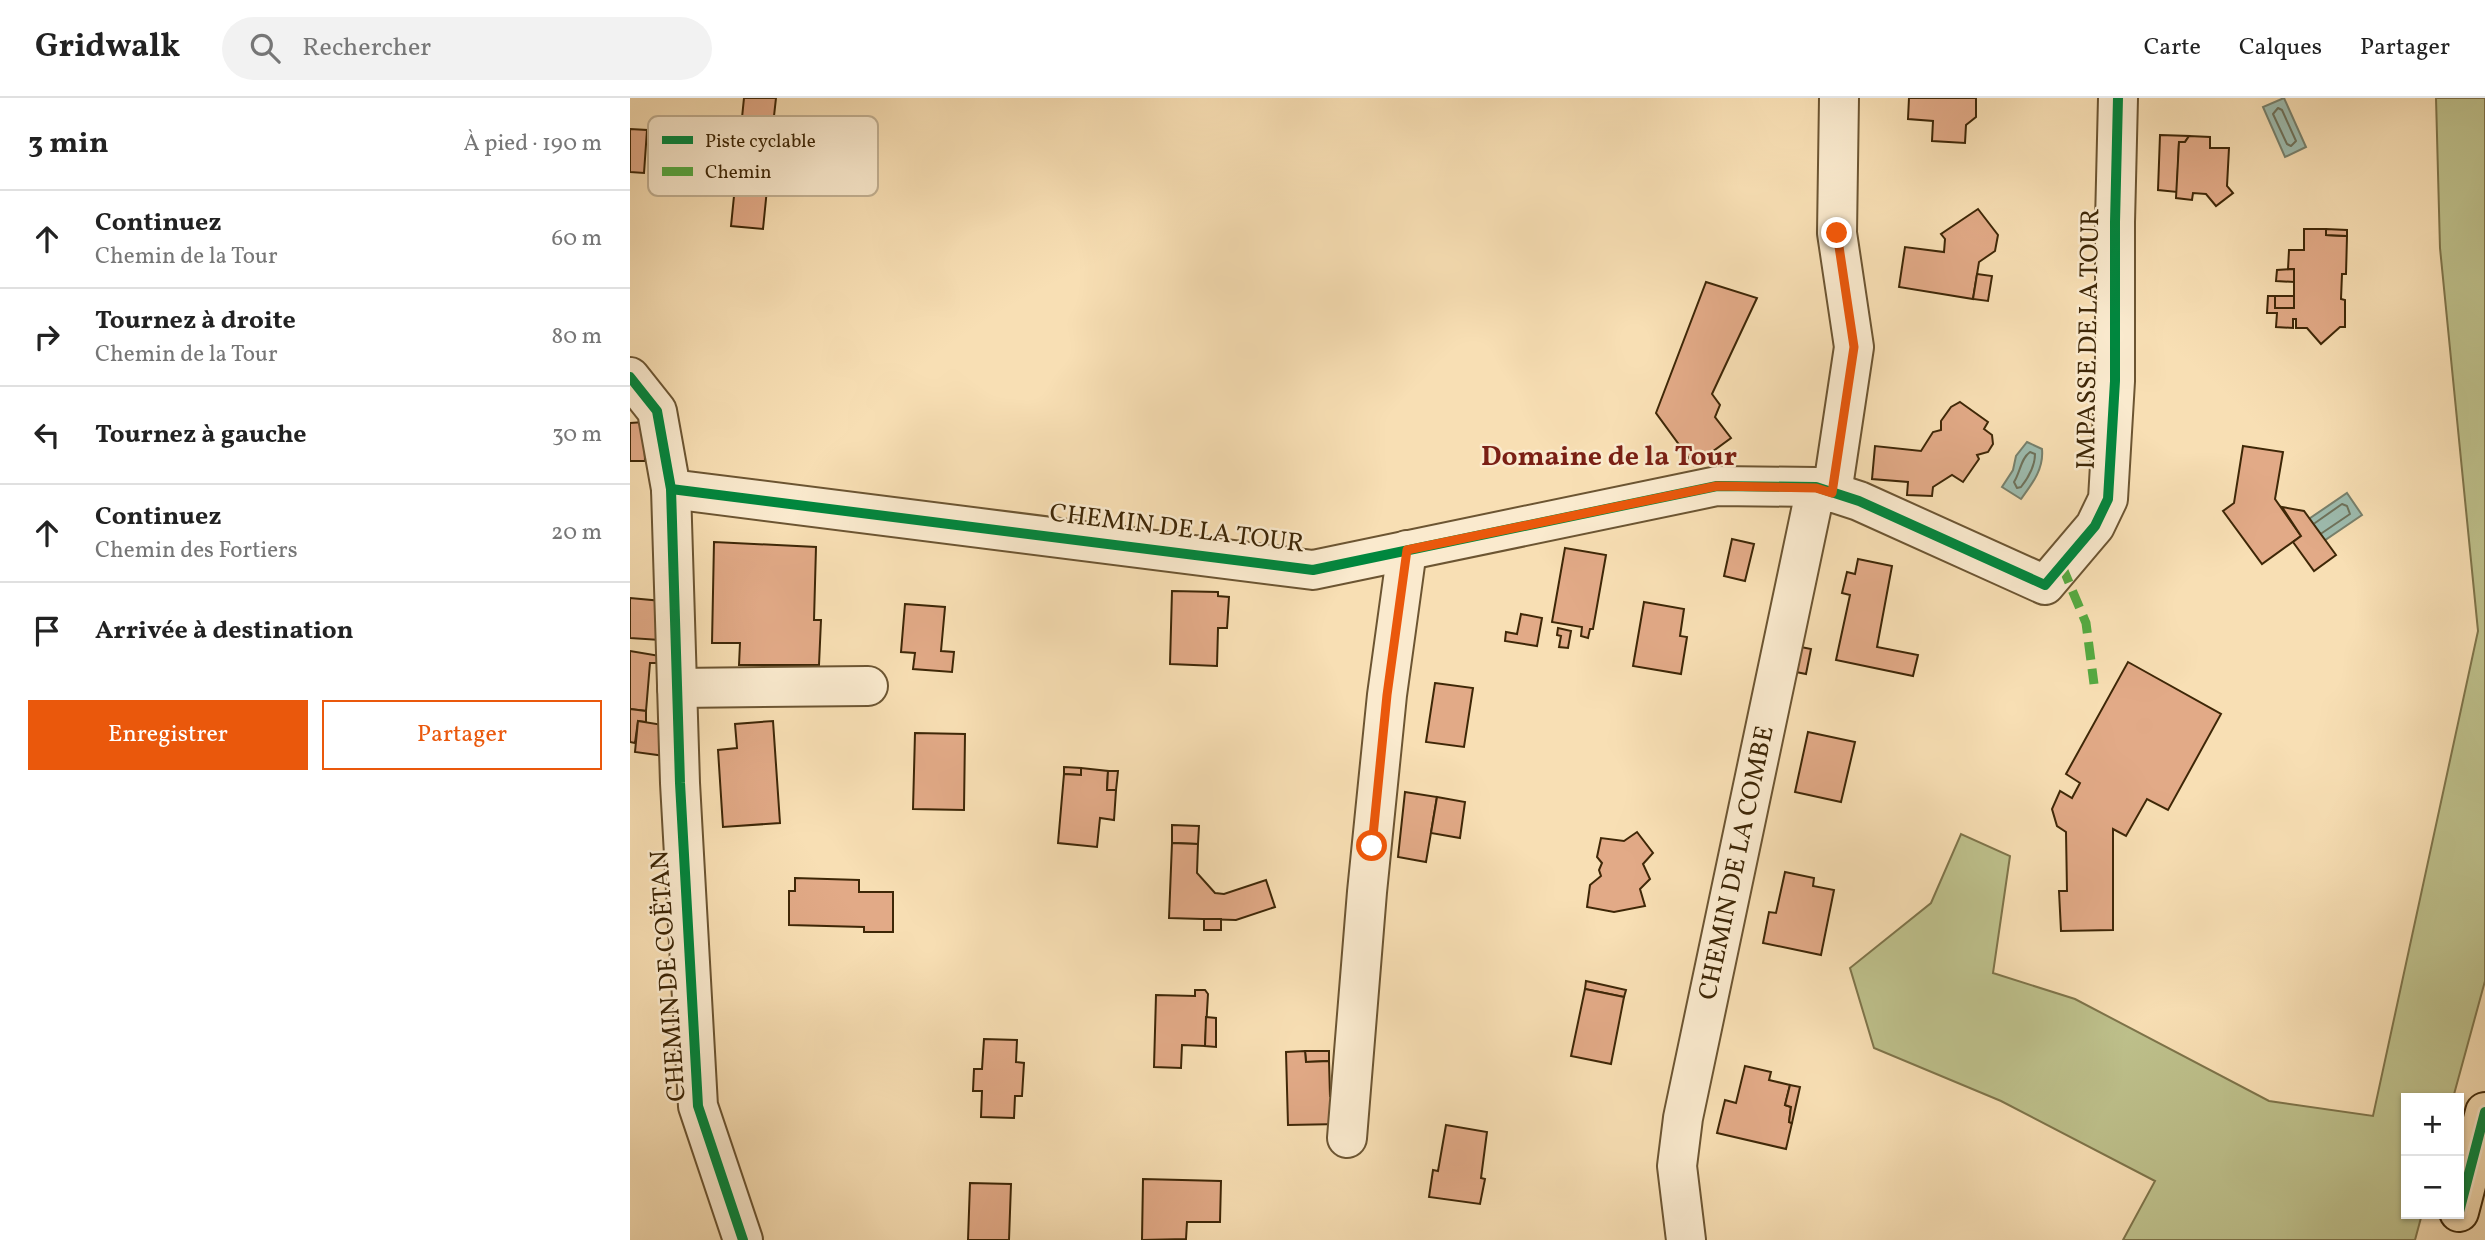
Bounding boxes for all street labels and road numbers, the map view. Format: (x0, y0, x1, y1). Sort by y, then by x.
street label: IMPASSE DE LA TOUR (2069, 208, 2109, 470)
street label: CHEMIN DE LA TOUR (1048, 496, 1307, 563)
street label: CHEMIN DE LA COMBE (1690, 723, 1784, 1003)
street label: CHEMIN DE COËTAN (642, 849, 696, 1103)

